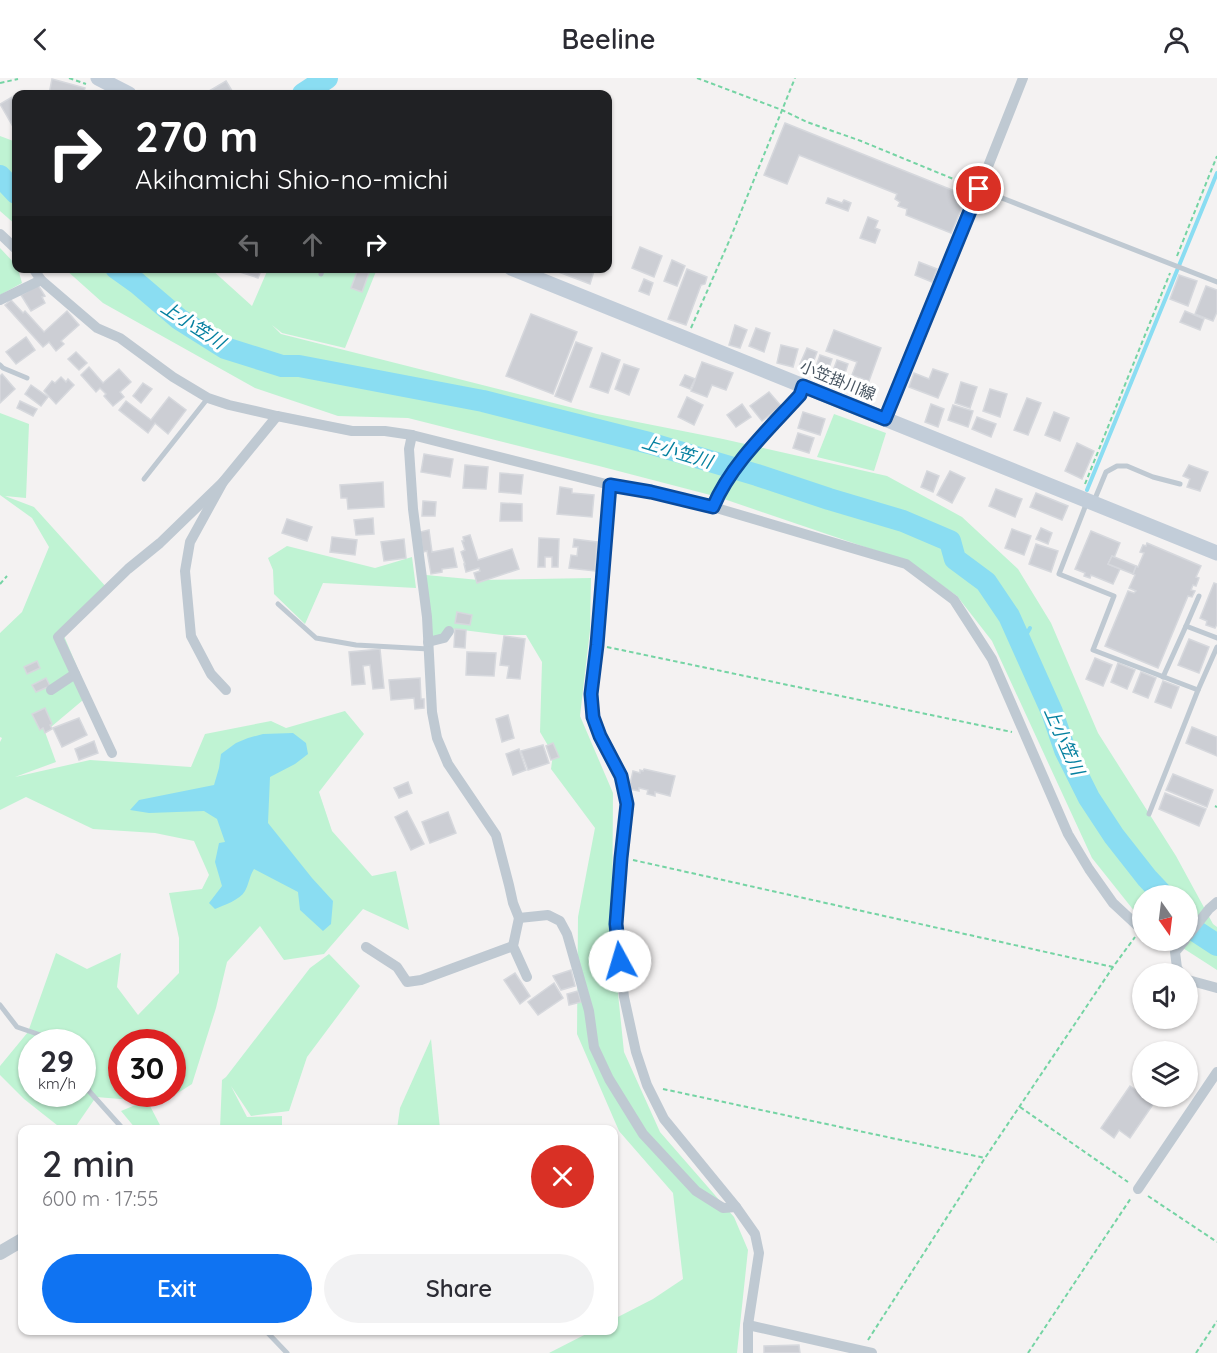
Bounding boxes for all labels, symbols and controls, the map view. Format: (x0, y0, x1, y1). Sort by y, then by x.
text: Beeline (562, 22, 655, 56)
icon: back (24, 23, 57, 56)
icon: person (1160, 23, 1193, 56)
text: 270 m (135, 110, 258, 163)
icon: right (36, 114, 114, 192)
text: Akihamichi Shio-no-michi (135, 162, 448, 196)
pin (953, 163, 1004, 214)
icon: arrive (962, 172, 995, 205)
icon: left (233, 228, 266, 261)
icon: ahead (296, 228, 329, 261)
icon: right (359, 228, 392, 261)
water label: 上小笠川 (157, 295, 231, 355)
street label: 小笠掛川線 (797, 356, 879, 404)
water label: 上小笠川 (639, 430, 717, 474)
water label: 上小笠川 (1039, 703, 1090, 780)
north arrow (1132, 885, 1198, 951)
map controls (1132, 885, 1198, 1107)
position arrow (588, 929, 652, 993)
button: sound (1132, 963, 1198, 1029)
speed limit sign: 30 (108, 1029, 186, 1107)
button: layers (1132, 1041, 1198, 1107)
text: 29 (40, 1042, 74, 1080)
text: km/h (38, 1074, 76, 1093)
text: 2 min (42, 1141, 135, 1186)
button: close (531, 1145, 594, 1208)
text: 600 m · 17:55 (42, 1186, 158, 1211)
button: Exit (42, 1254, 312, 1323)
button: Share (324, 1254, 594, 1323)

